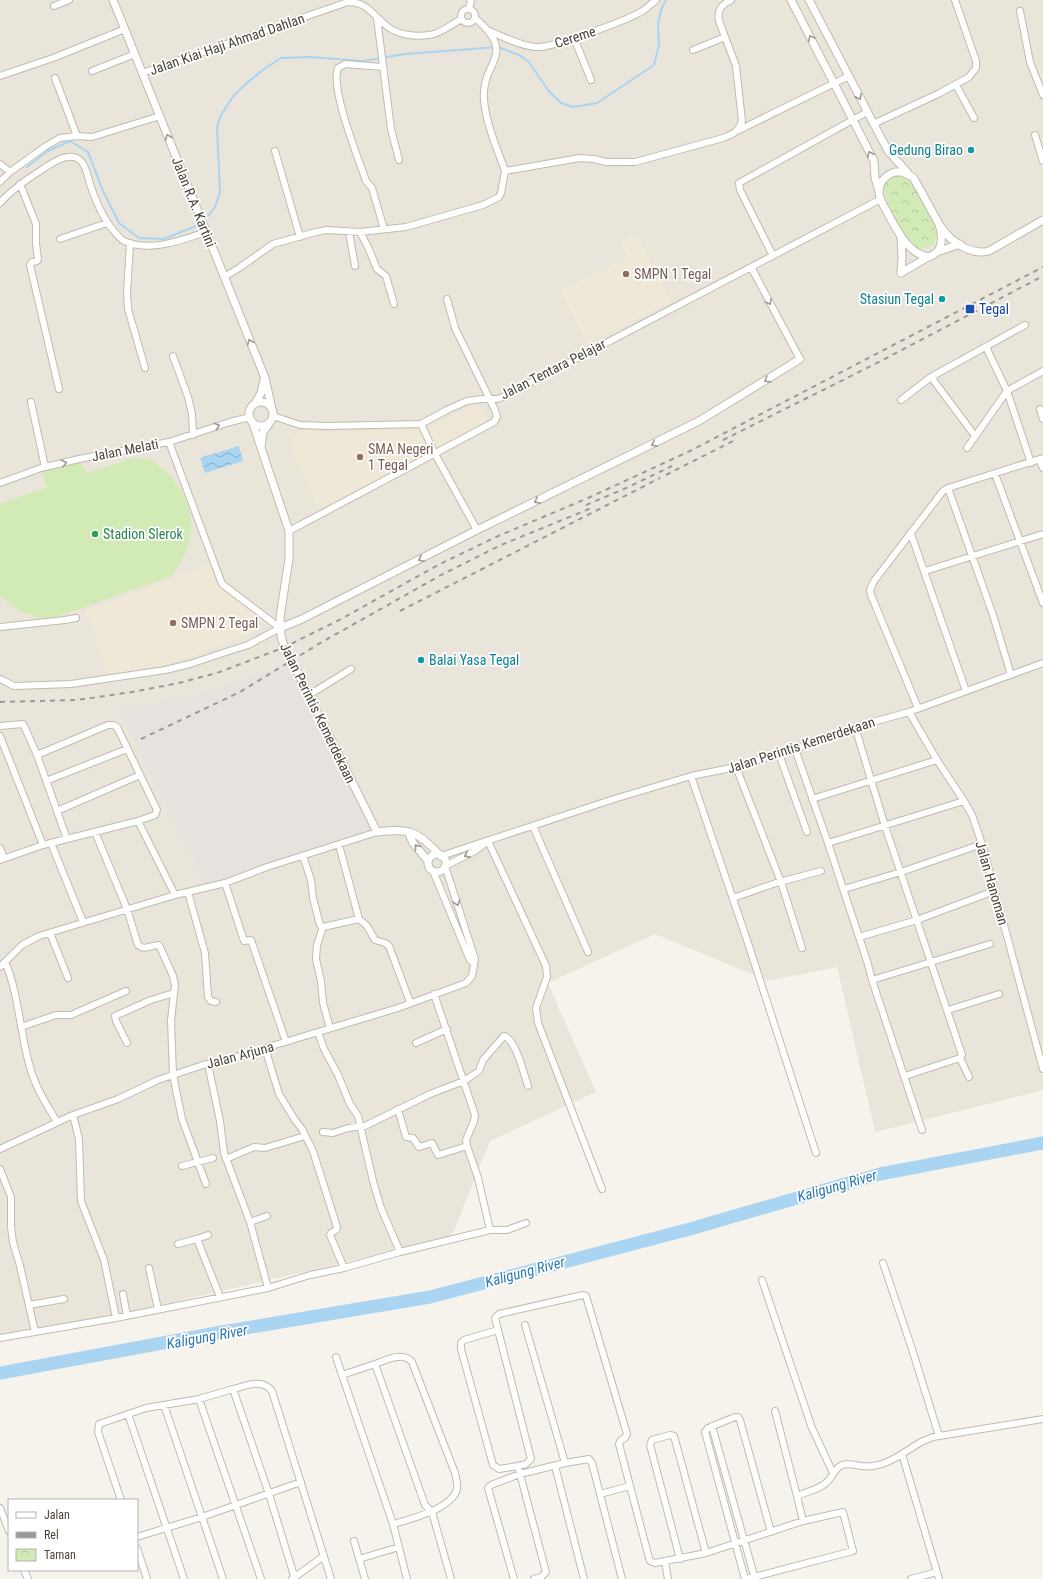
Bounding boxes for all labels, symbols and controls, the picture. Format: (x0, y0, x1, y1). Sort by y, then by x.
street label: Jalan Kiai Haji Ahmad Dahlan (147, 10, 307, 78)
street label: Cereme (552, 23, 598, 51)
one-way arrow (808, 35, 816, 43)
one-way arrow (854, 93, 862, 100)
one-way arrow (165, 134, 173, 141)
place label: Gedung Birao (889, 142, 963, 158)
marker: Gedung Birao (966, 145, 976, 155)
one-way arrow (867, 151, 875, 158)
street label: Jalan R.A. Kartini (169, 155, 219, 249)
place label: SMPN 1 Tegal (634, 266, 711, 282)
marker: SMPN 1 Tegal (621, 269, 631, 279)
place label: Stasiun Tegal (860, 291, 934, 307)
marker: Stasiun Tegal (937, 294, 947, 304)
one-way arrow (765, 297, 772, 305)
place label: Tegal (979, 301, 1009, 317)
marker: Tegal (964, 303, 976, 315)
street label: Jalan Tentara Pelajar (498, 336, 608, 402)
one-way arrow (247, 338, 255, 345)
one-way arrow (764, 375, 771, 382)
one-way arrow (214, 422, 221, 431)
street label: Jalan Melati (90, 436, 160, 464)
one-way arrow (650, 439, 658, 447)
place label: SMA Negeri 1 Tegal (368, 441, 433, 473)
marker: SMA Negeri 1 Tegal (355, 452, 365, 462)
one-way arrow (61, 459, 67, 467)
one-way arrow (534, 496, 541, 504)
place label: Stadion Slerok (103, 526, 183, 542)
marker: Stadion Slerok (90, 529, 100, 539)
one-way arrow (417, 554, 425, 562)
place label: SMPN 2 Tegal (181, 615, 258, 631)
marker: SMPN 2 Tegal (168, 618, 178, 628)
street label: Jalan Perintis Kemerdekaan (277, 640, 359, 786)
place label: Balai Yasa Tegal (429, 652, 519, 668)
marker: Balai Yasa Tegal (416, 655, 426, 665)
street label: Jalan Perintis Kemerdekaan (725, 714, 877, 776)
street label: Jalan Hanoman (972, 839, 1012, 927)
one-way arrow (414, 845, 421, 852)
one-way arrow (464, 850, 472, 858)
one-way arrow (452, 900, 461, 907)
street label: Jalan Arjuna (205, 1038, 275, 1072)
water label: Kaligung River (795, 1166, 879, 1206)
water label: Kaligung River (483, 1253, 567, 1291)
water label: Kaligung River (165, 1321, 249, 1353)
legend (8, 1499, 138, 1571)
text: Jalan (44, 1508, 70, 1522)
text: Rel (44, 1528, 59, 1542)
text: Taman (44, 1548, 76, 1562)

